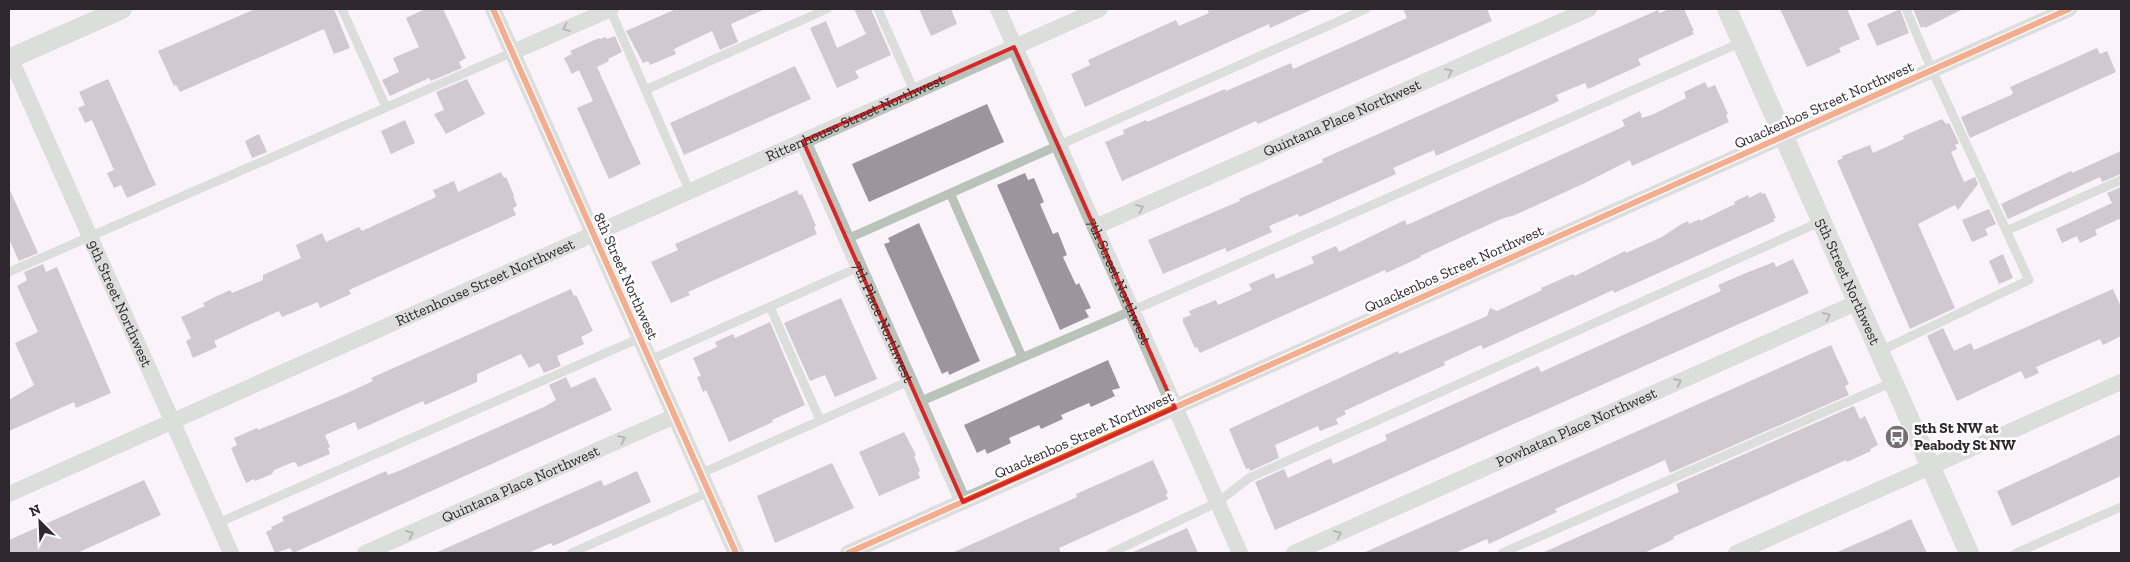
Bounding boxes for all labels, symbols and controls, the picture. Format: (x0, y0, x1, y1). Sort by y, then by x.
one-way arrow (562, 22, 571, 33)
street label: Quackenbos Street Northwest (1732, 57, 1917, 153)
one-way arrow (1444, 67, 1453, 78)
street label: Rittenhouse Street Northwest (763, 70, 948, 165)
street label: Quintana Place Northwest (1260, 75, 1424, 161)
one-way arrow (1135, 204, 1144, 215)
street label: 8th Street Northwest (590, 210, 662, 343)
street label: 7th Street Northwest (1083, 215, 1155, 348)
street label: 5th Street Northwest (1812, 215, 1884, 348)
street label: Quackenbos Street Northwest (1362, 221, 1547, 317)
street label: Rittenhouse Street Northwest (393, 235, 578, 330)
street label: 9th Street Northwest (84, 237, 156, 370)
street label: 7th Place Northwest (849, 259, 918, 386)
one-way arrow (1822, 311, 1831, 322)
one-way arrow (1673, 377, 1682, 388)
street label: Powhatan Place Northwest (1493, 384, 1660, 471)
street label: Quackenbos Street Northwest (992, 387, 1177, 483)
place label: 5th St NW at Peabody St NW (1914, 419, 2016, 454)
bus stop icon: 5th St NW at Peabody St NW (1884, 424, 1910, 450)
one-way arrow (617, 435, 626, 445)
street label: Quintana Place Northwest (439, 441, 603, 527)
north arrow (15, 497, 65, 547)
text: N (27, 501, 44, 521)
one-way arrow (405, 529, 414, 540)
one-way arrow (1333, 529, 1342, 540)

